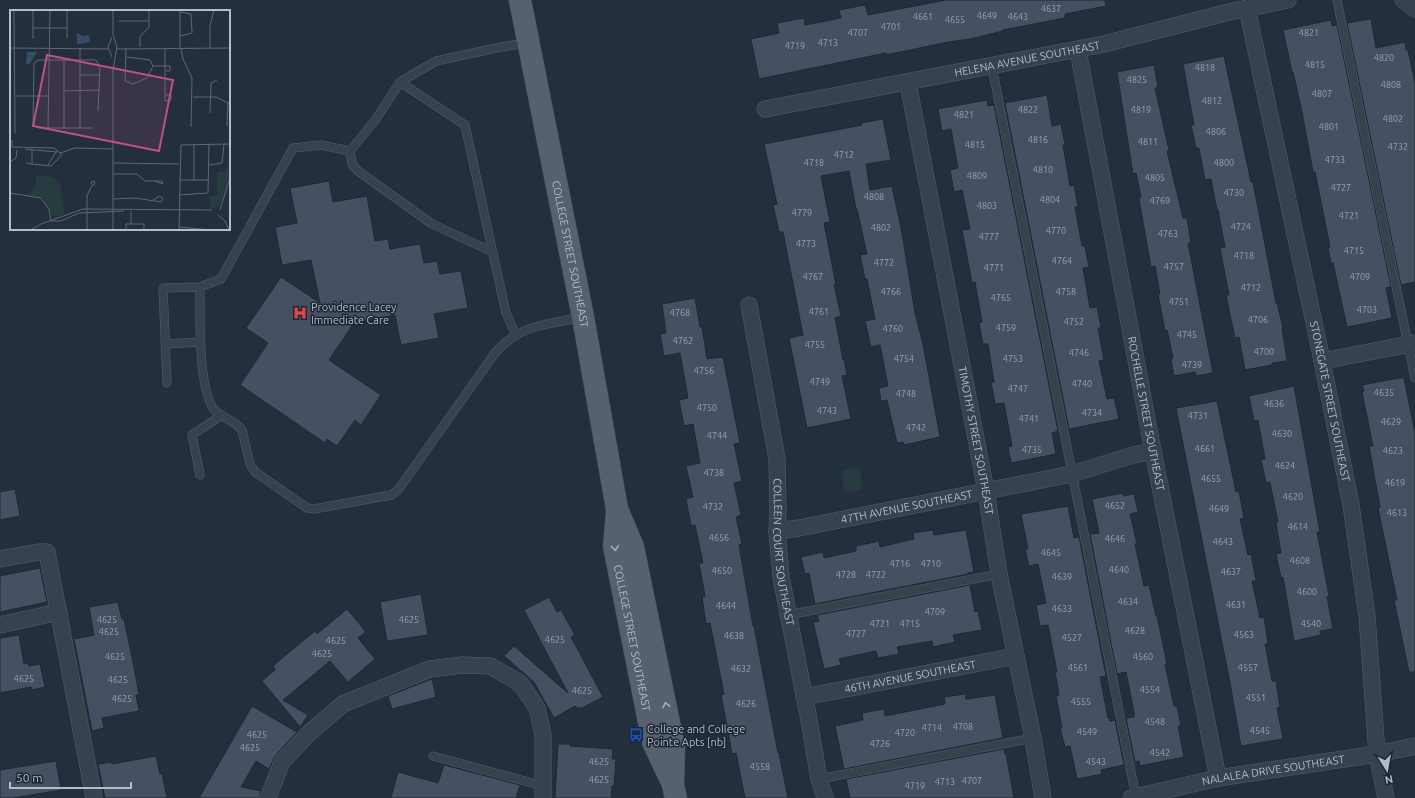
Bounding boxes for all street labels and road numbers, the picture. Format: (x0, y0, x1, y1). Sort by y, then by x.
street label: HELENA AVENUE SOUTHEAST (953, 39, 1101, 79)
street label: COLLEGE STREET SOUTHEAST (550, 180, 591, 328)
street label: STONEGATE STREET SOUTHEAST (1308, 320, 1352, 483)
street label: ROCHELLE STREET SOUTHEAST (1126, 336, 1167, 492)
street label: TIMOTHY STREET SOUTHEAST (956, 365, 996, 516)
street label: COLLEEN COURT SOUTHEAST (771, 478, 796, 627)
street label: 47TH AVENUE SOUTHEAST (840, 488, 973, 526)
street label: COLLEGE STREET SOUTHEAST (612, 564, 653, 712)
street label: 46TH AVENUE SOUTHEAST (843, 658, 977, 695)
street label: NALALEA DRIVE SOUTHEAST (1201, 753, 1345, 788)

